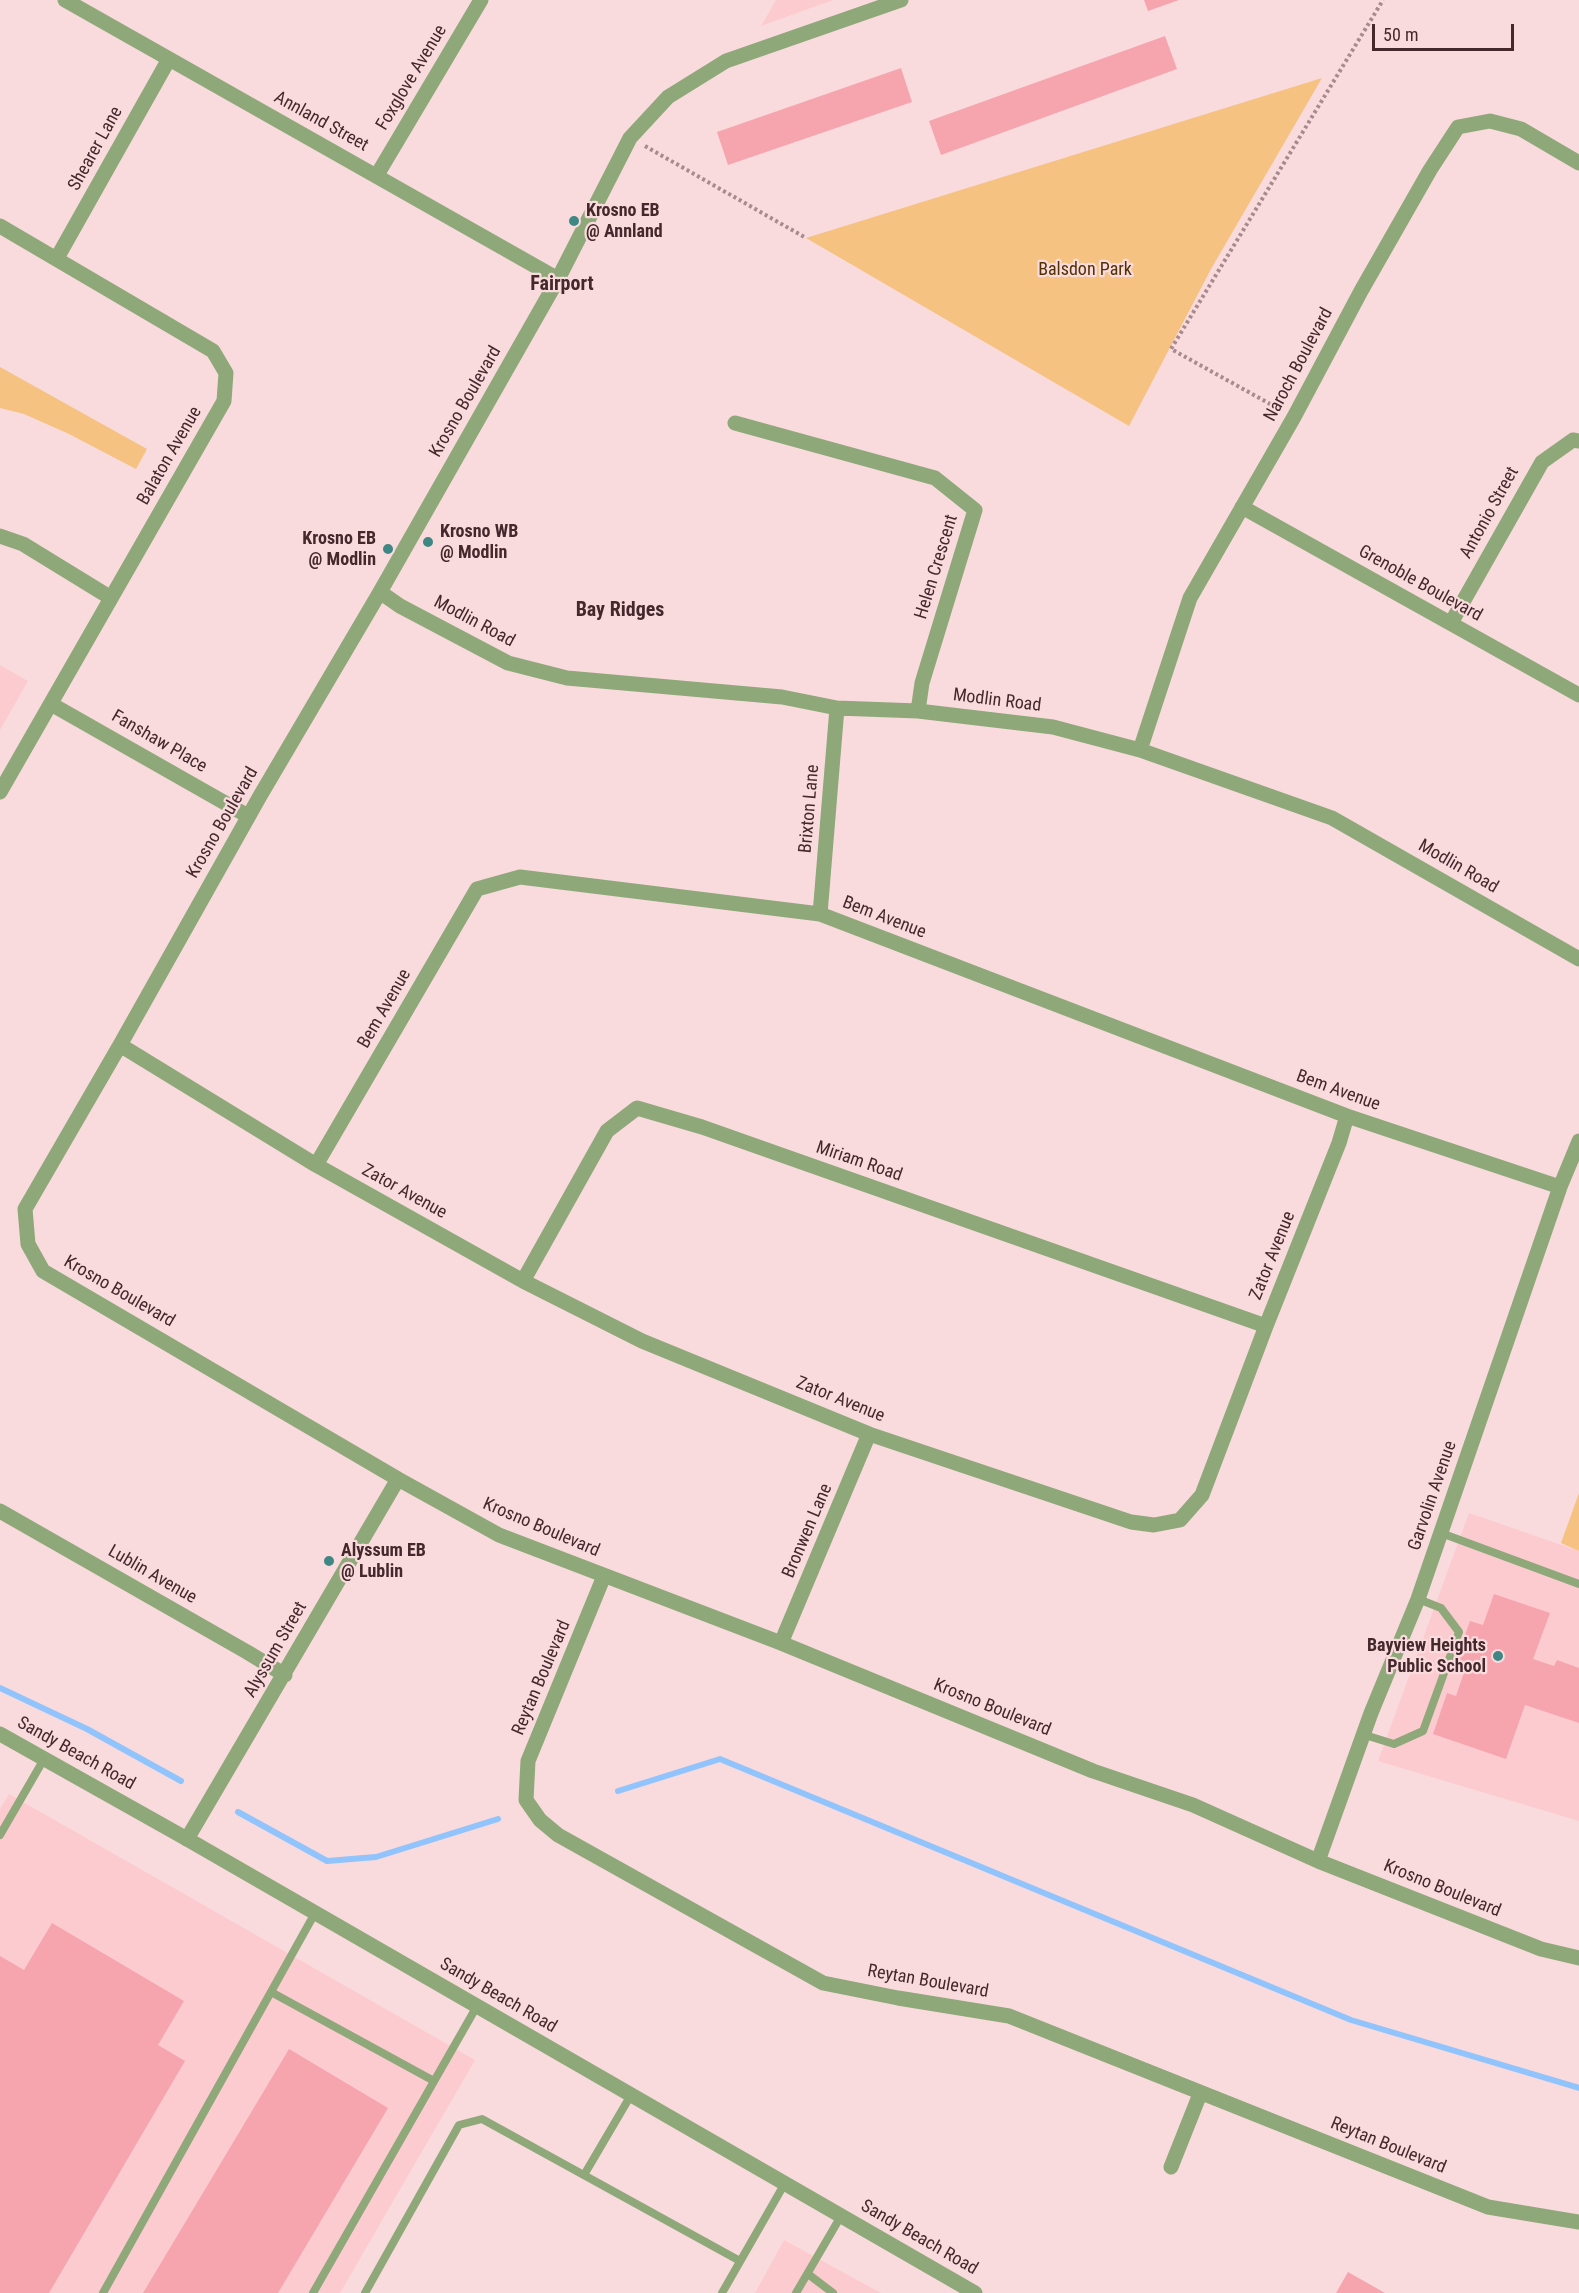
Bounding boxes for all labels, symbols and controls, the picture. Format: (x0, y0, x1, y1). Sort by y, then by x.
scale bar (1375, 12, 1518, 50)
street label: Foxglove Avenue (372, 21, 452, 135)
text: 50 m (1383, 24, 1418, 45)
street label: Annland Street (270, 87, 372, 157)
street label: Shearer Lane (64, 103, 128, 195)
place label: Krosno EB @ Annland (586, 200, 663, 242)
marker: Krosno EB @ Annland (567, 214, 581, 228)
park label: Balsdon Park (1038, 259, 1132, 281)
district label: Fairport (530, 273, 594, 297)
street label: Naroch Boulevard (1260, 304, 1338, 426)
street label: Krosno Boulevard (425, 343, 507, 461)
street label: Balaton Avenue (133, 403, 207, 509)
street label: Antonio Street (1456, 463, 1524, 563)
street label: Helen Crescent (911, 512, 963, 622)
place label: Krosno WB @ Modlin (440, 521, 518, 564)
place label: Krosno EB @ Modlin (302, 528, 376, 570)
marker: Krosno WB @ Modlin (421, 535, 435, 549)
street label: Grenoble Boulevard (1354, 541, 1486, 627)
marker: Krosno EB @ Modlin (381, 542, 395, 556)
street label: Modlin Road (430, 592, 518, 652)
district label: Bay Ridges (576, 599, 664, 623)
street label: Modlin Road (952, 685, 1042, 717)
street label: Fanshaw Place (107, 706, 211, 778)
street label: Krosno Boulevard (182, 764, 264, 882)
street label: Brixton Lane (795, 764, 825, 854)
street label: Modlin Road (1414, 835, 1502, 899)
street label: Bem Avenue (839, 892, 929, 944)
street label: Bem Avenue (354, 966, 416, 1052)
street label: Bem Avenue (1293, 1066, 1383, 1116)
street label: Miriam Road (813, 1137, 905, 1187)
street label: Zator Avenue (358, 1160, 450, 1224)
street label: Zator Avenue (1245, 1209, 1301, 1303)
street label: Krosno Boulevard (60, 1251, 178, 1333)
street label: Zator Avenue (793, 1372, 887, 1428)
street label: Garvolin Avenue (1404, 1438, 1462, 1554)
street label: Bronwen Lane (778, 1481, 838, 1581)
street label: Krosno Boulevard (479, 1494, 603, 1562)
place label: Alyssum EB @ Lublin (341, 1540, 426, 1582)
street label: Lublin Avenue (104, 1541, 200, 1609)
marker: Alyssum EB @ Lublin (322, 1554, 336, 1568)
street label: Alyssum Street (240, 1598, 312, 1702)
street label: Reytan Boulevard (508, 1617, 576, 1739)
place label: Bayview Heights Public School (1367, 1635, 1486, 1678)
marker: Bayview Heights Public School (1491, 1649, 1505, 1663)
street label: Krosno Boulevard (930, 1675, 1054, 1741)
street label: Sandy Beach Road (13, 1713, 139, 1795)
street label: Krosno Boulevard (1380, 1856, 1504, 1922)
street label: Sandy Beach Road (436, 1954, 560, 2038)
street label: Reytan Boulevard (866, 1961, 990, 2003)
street label: Reytan Boulevard (1327, 2113, 1449, 2179)
street label: Sandy Beach Road (857, 2196, 981, 2280)

